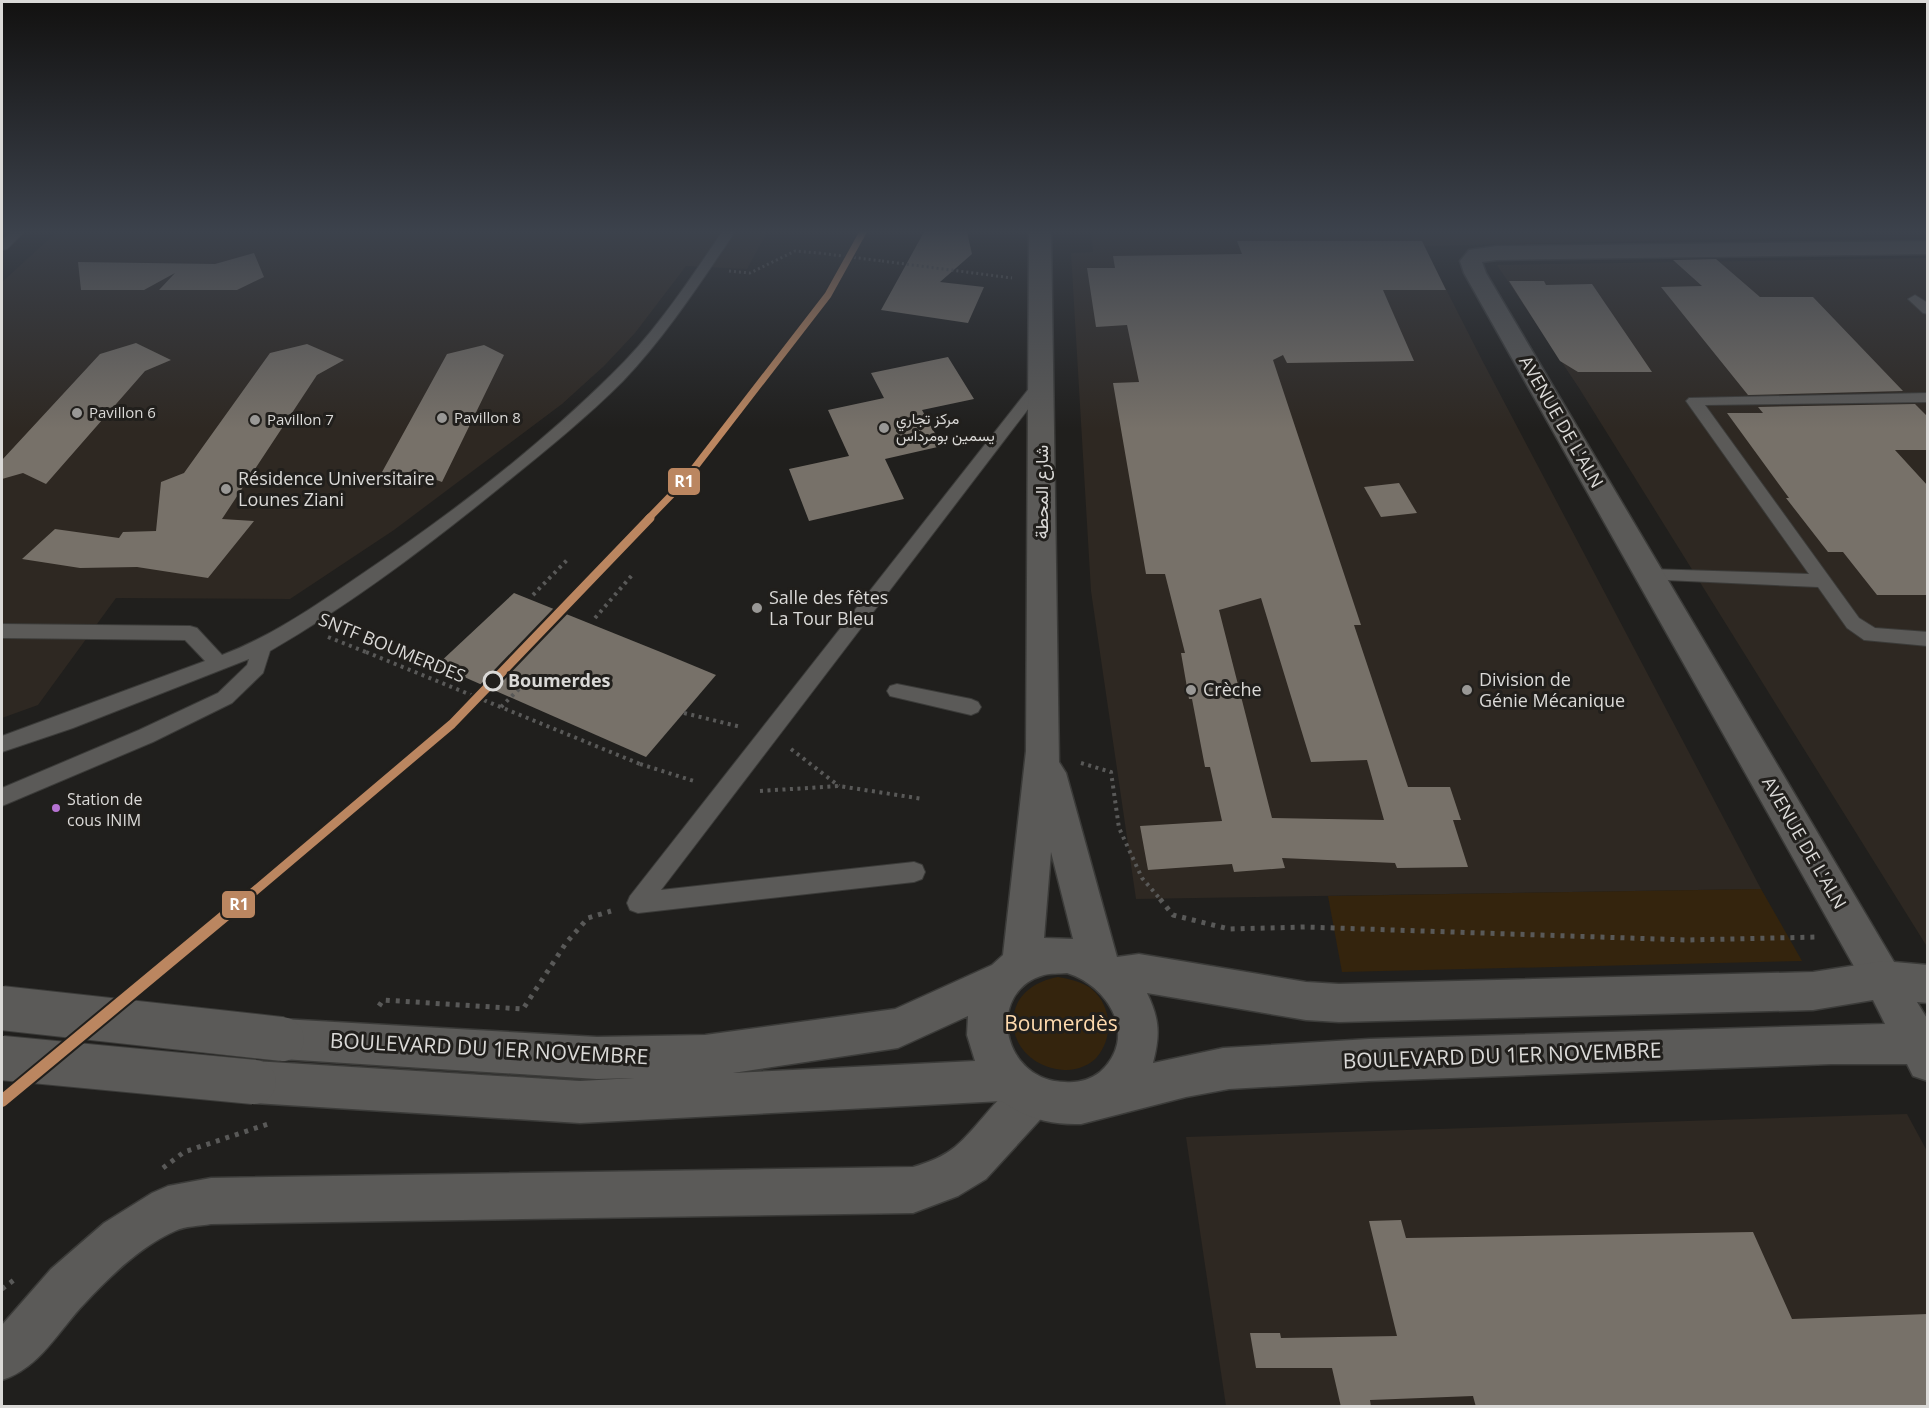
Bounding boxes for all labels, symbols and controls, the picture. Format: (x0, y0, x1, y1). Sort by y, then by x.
street label: AVENUE DE L'ALN (1514, 351, 1609, 492)
place label: Pavillon 6 (89, 402, 156, 422)
marker: Pavillon 6 (70, 406, 84, 420)
place label: Pavillon 8 (454, 407, 521, 427)
place label: مركز تجاري يسمين بومرداس (896, 408, 995, 446)
place label: Pavillon 7 (267, 409, 334, 429)
marker: Pavillon 8 (435, 411, 449, 425)
marker: Pavillon 7 (248, 413, 262, 427)
marker: مركز تجاري يسمين بومرداس (877, 421, 891, 435)
street label: شارع المحطة (1029, 445, 1054, 539)
place label: Résidence Universitaire Lounes Ziani (238, 466, 435, 511)
line badge: R1 (667, 467, 701, 496)
text: R1 (674, 470, 694, 492)
marker: Résidence Universitaire Lounes Ziani (219, 482, 233, 496)
place label: Salle des fêtes La Tour Bleu (769, 585, 888, 630)
marker: Salle des fêtes La Tour Bleu (750, 601, 764, 615)
street label: SNTF BOUMERDES (315, 607, 469, 688)
place label: Division de Génie Mécanique (1479, 667, 1625, 712)
place label: Boumerdes (508, 668, 611, 692)
marker: Boumerdes (483, 671, 503, 691)
place label: Crèche (1203, 677, 1262, 701)
marker: Crèche (1184, 683, 1198, 697)
marker: Division de Génie Mécanique (1460, 683, 1474, 697)
street label: AVENUE DE L'ALN (1757, 772, 1852, 913)
place label: Station de cous INIM (67, 788, 142, 831)
marker: Station de cous INIM (50, 802, 62, 814)
line badge: R1 (221, 890, 256, 919)
text: R1 (229, 893, 249, 915)
park label: Boumerdès (1004, 1009, 1118, 1037)
street label: BOULEVARD DU 1ER NOVEMBRE (329, 1026, 649, 1070)
street label: BOULEVARD DU 1ER NOVEMBRE (1342, 1035, 1662, 1075)

